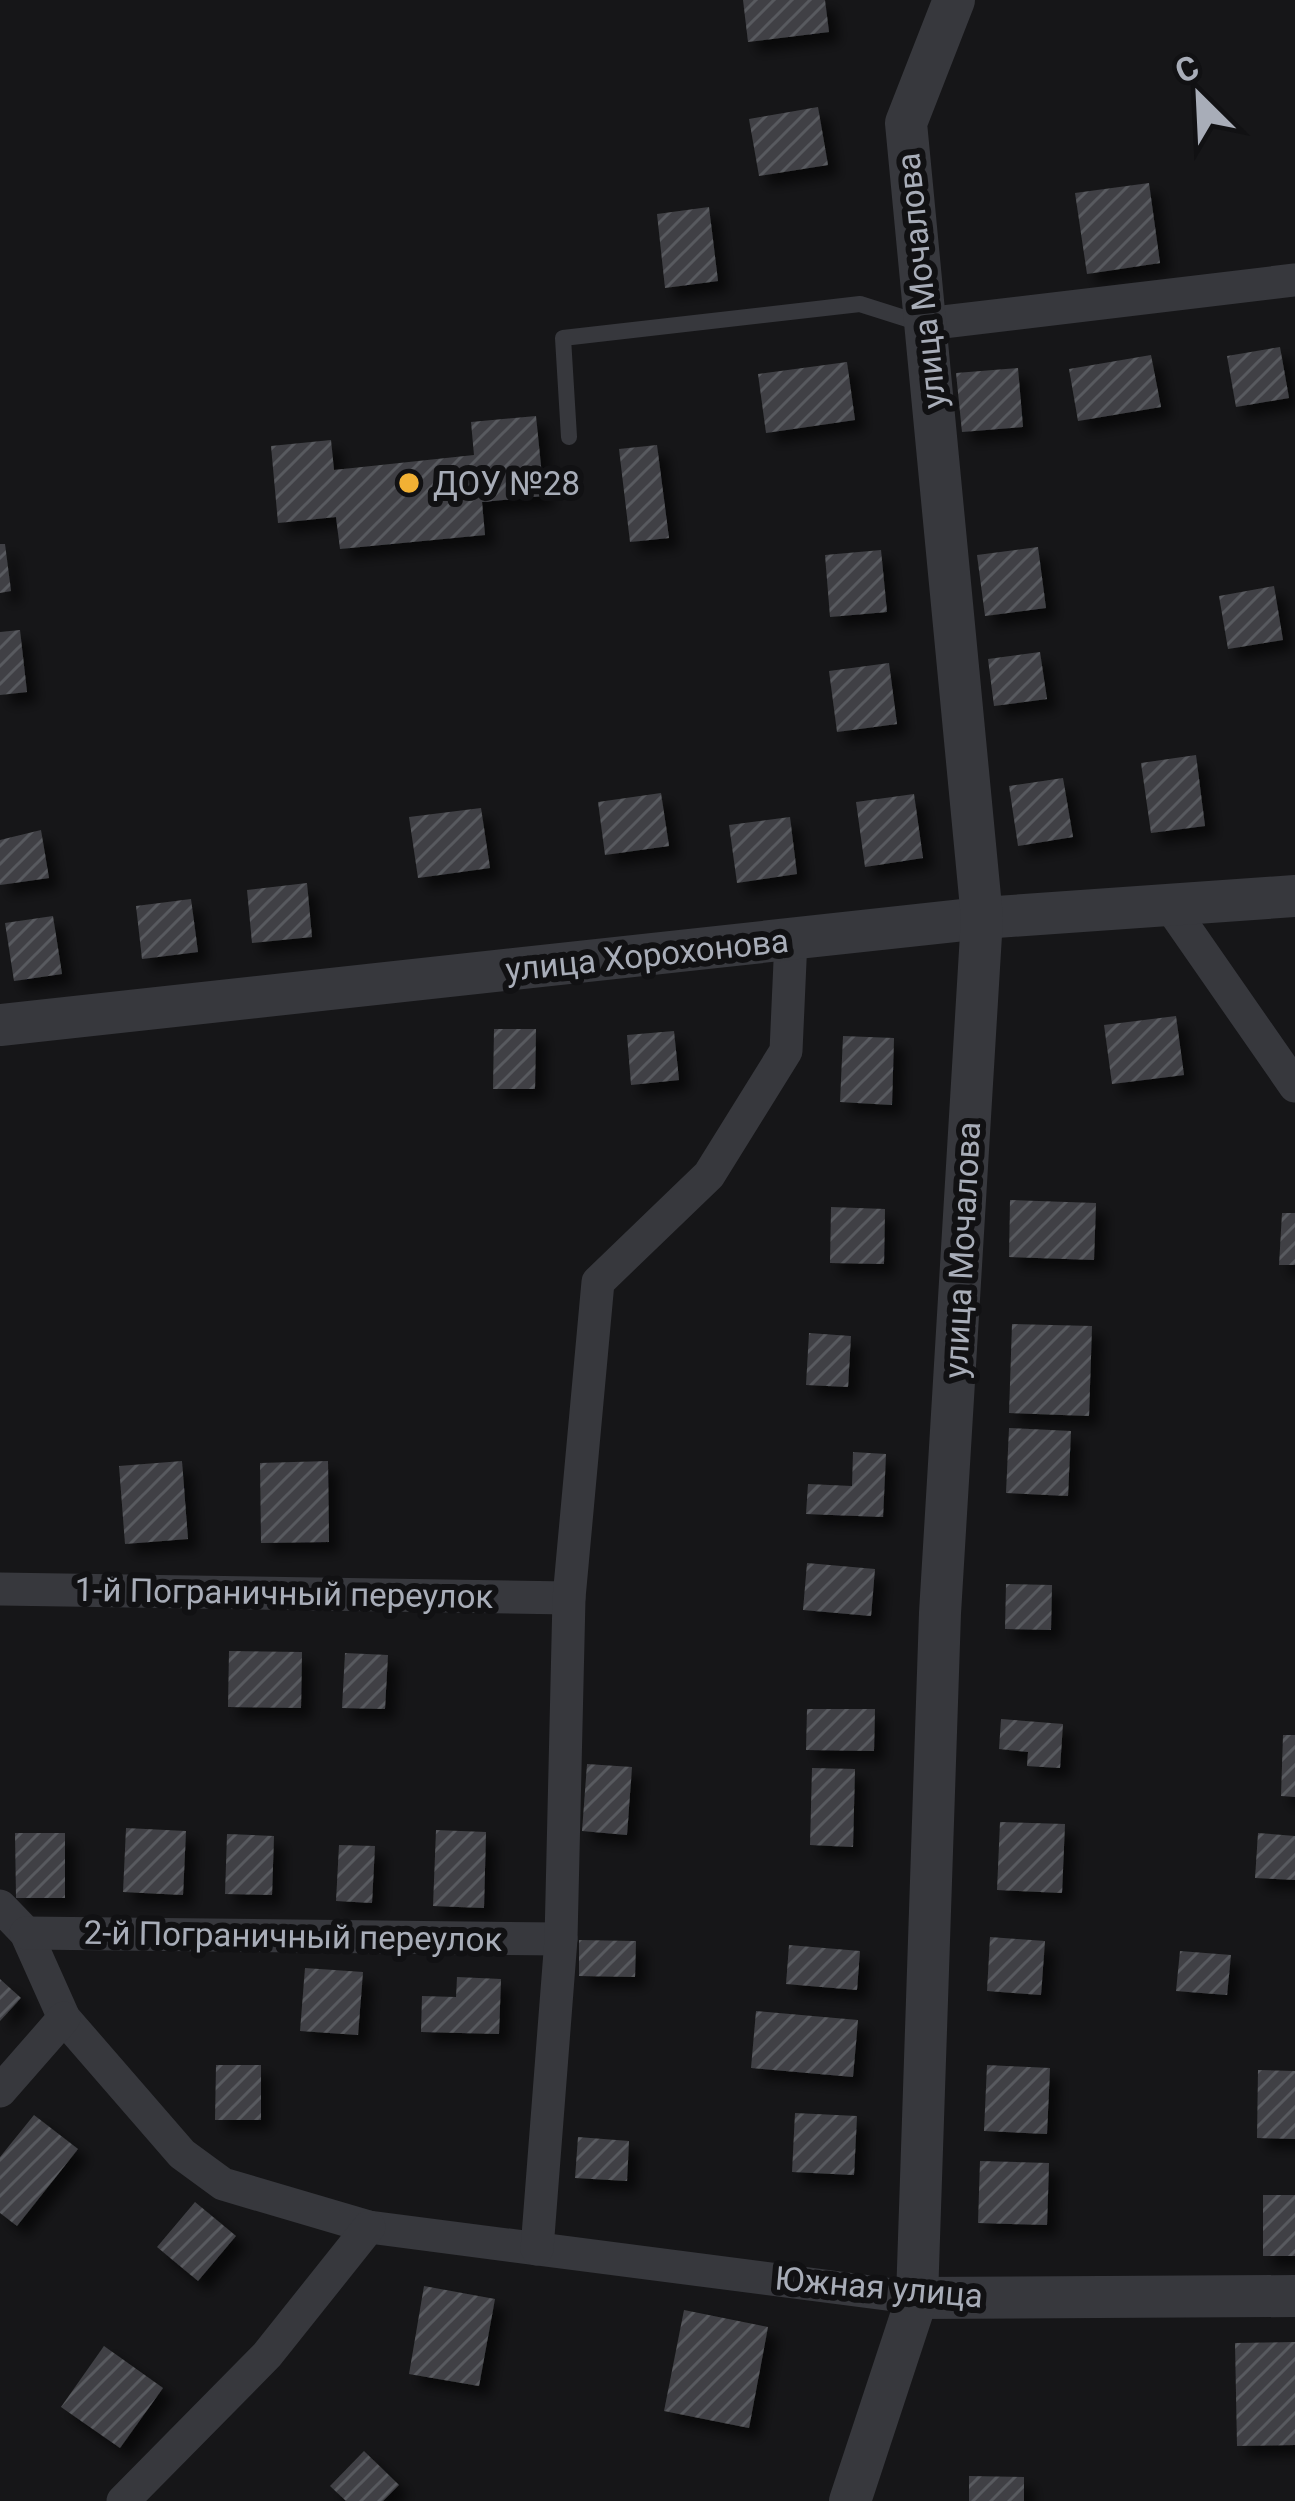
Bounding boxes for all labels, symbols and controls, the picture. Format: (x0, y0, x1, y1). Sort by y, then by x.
north arrow (1139, 36, 1259, 156)
text: С (1169, 47, 1205, 91)
street label: улица Мочалова (888, 151, 954, 411)
place label: ДОУ №28 (433, 464, 580, 503)
marker: ДОУ №28 (396, 470, 422, 496)
street label: улица Хорохонова (503, 921, 791, 989)
street label: улица Мочалова (936, 1121, 988, 1379)
street label: 1-й Пограничный переулок (74, 1570, 494, 1616)
street label: 2-й Пограничный переулок (83, 1913, 503, 1959)
street label: Южная улица (773, 2258, 985, 2316)

